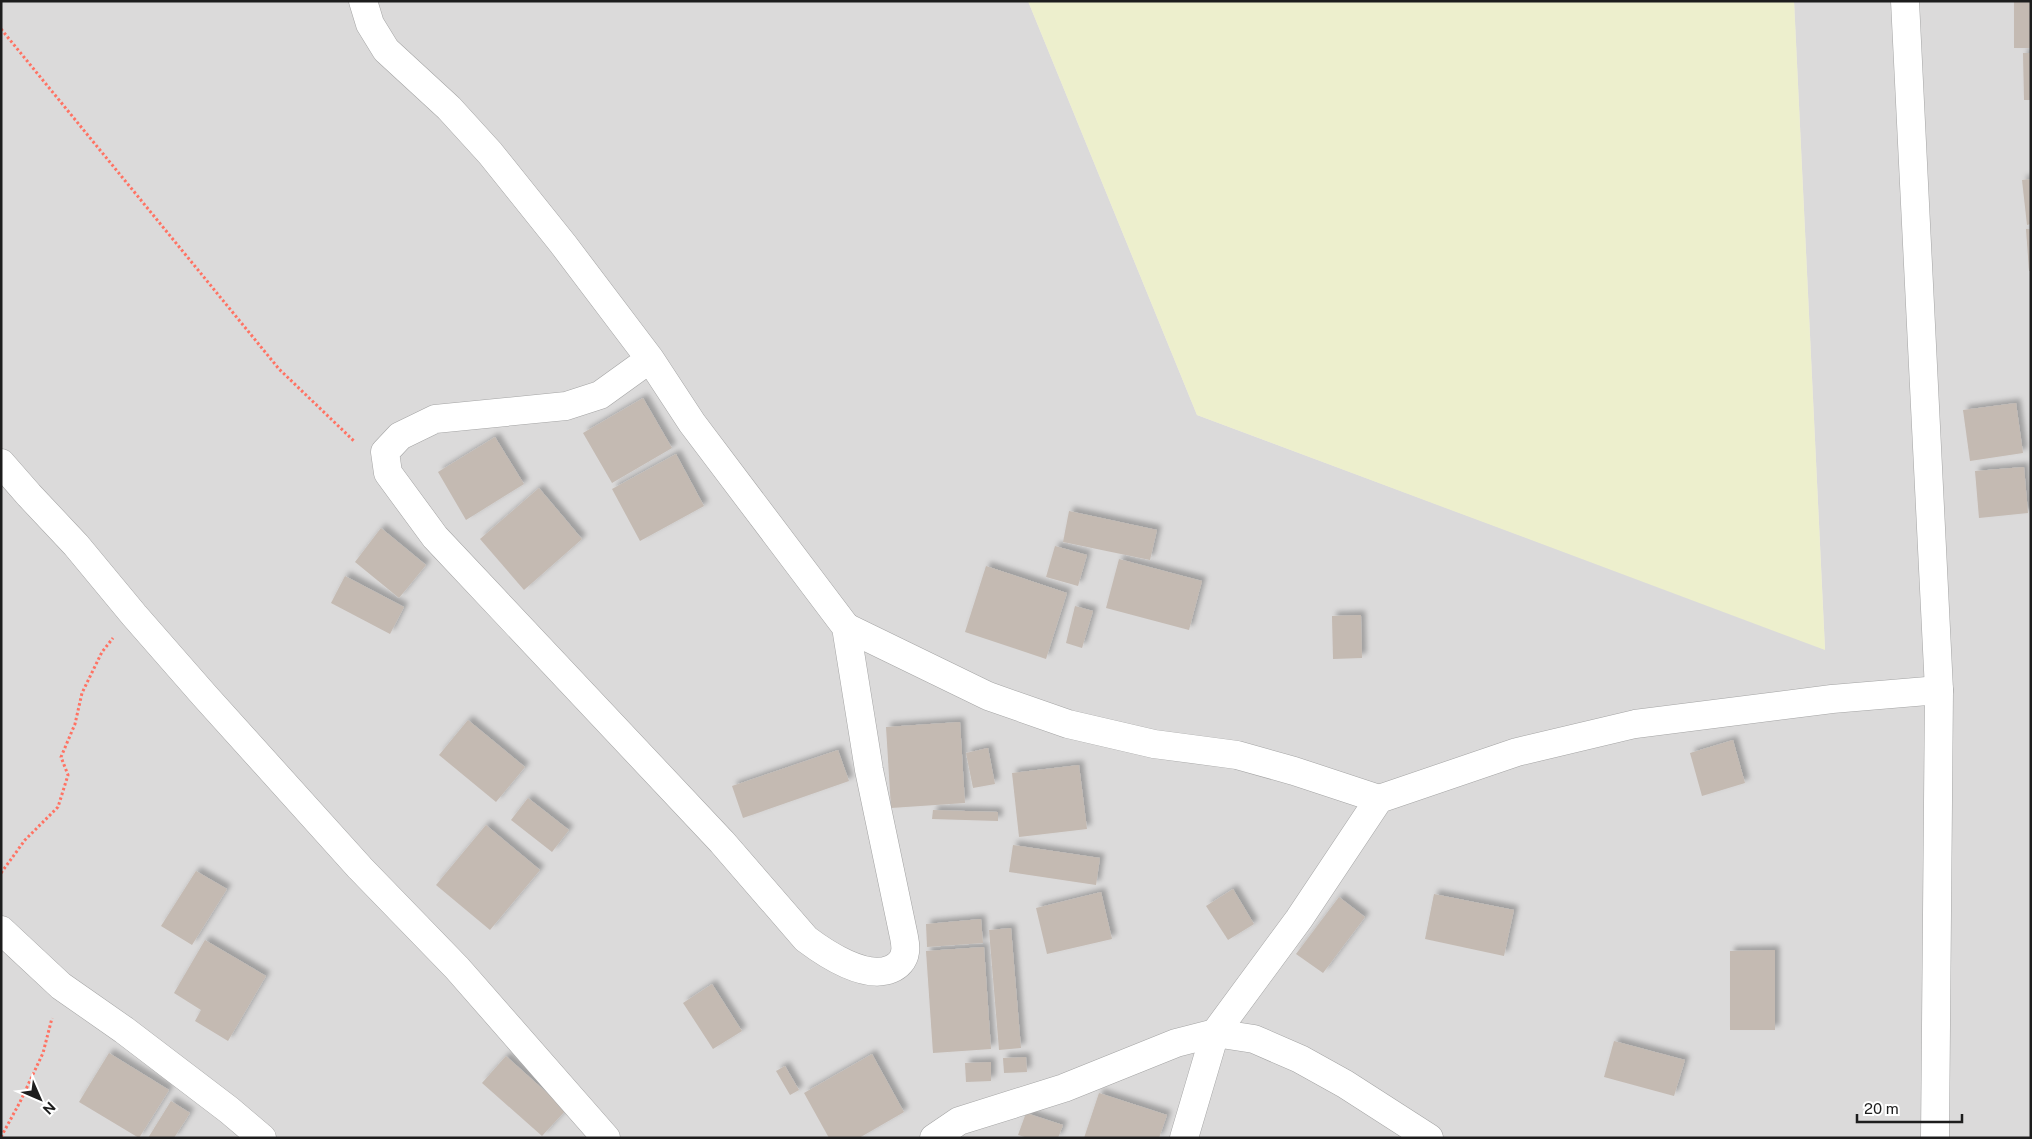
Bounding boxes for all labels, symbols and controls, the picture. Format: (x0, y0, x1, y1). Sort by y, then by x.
north arrow (15, 1074, 65, 1124)
scale bar (1857, 1092, 1962, 1124)
text: N (40, 1099, 59, 1118)
text: 20 m (1864, 1100, 1899, 1117)

